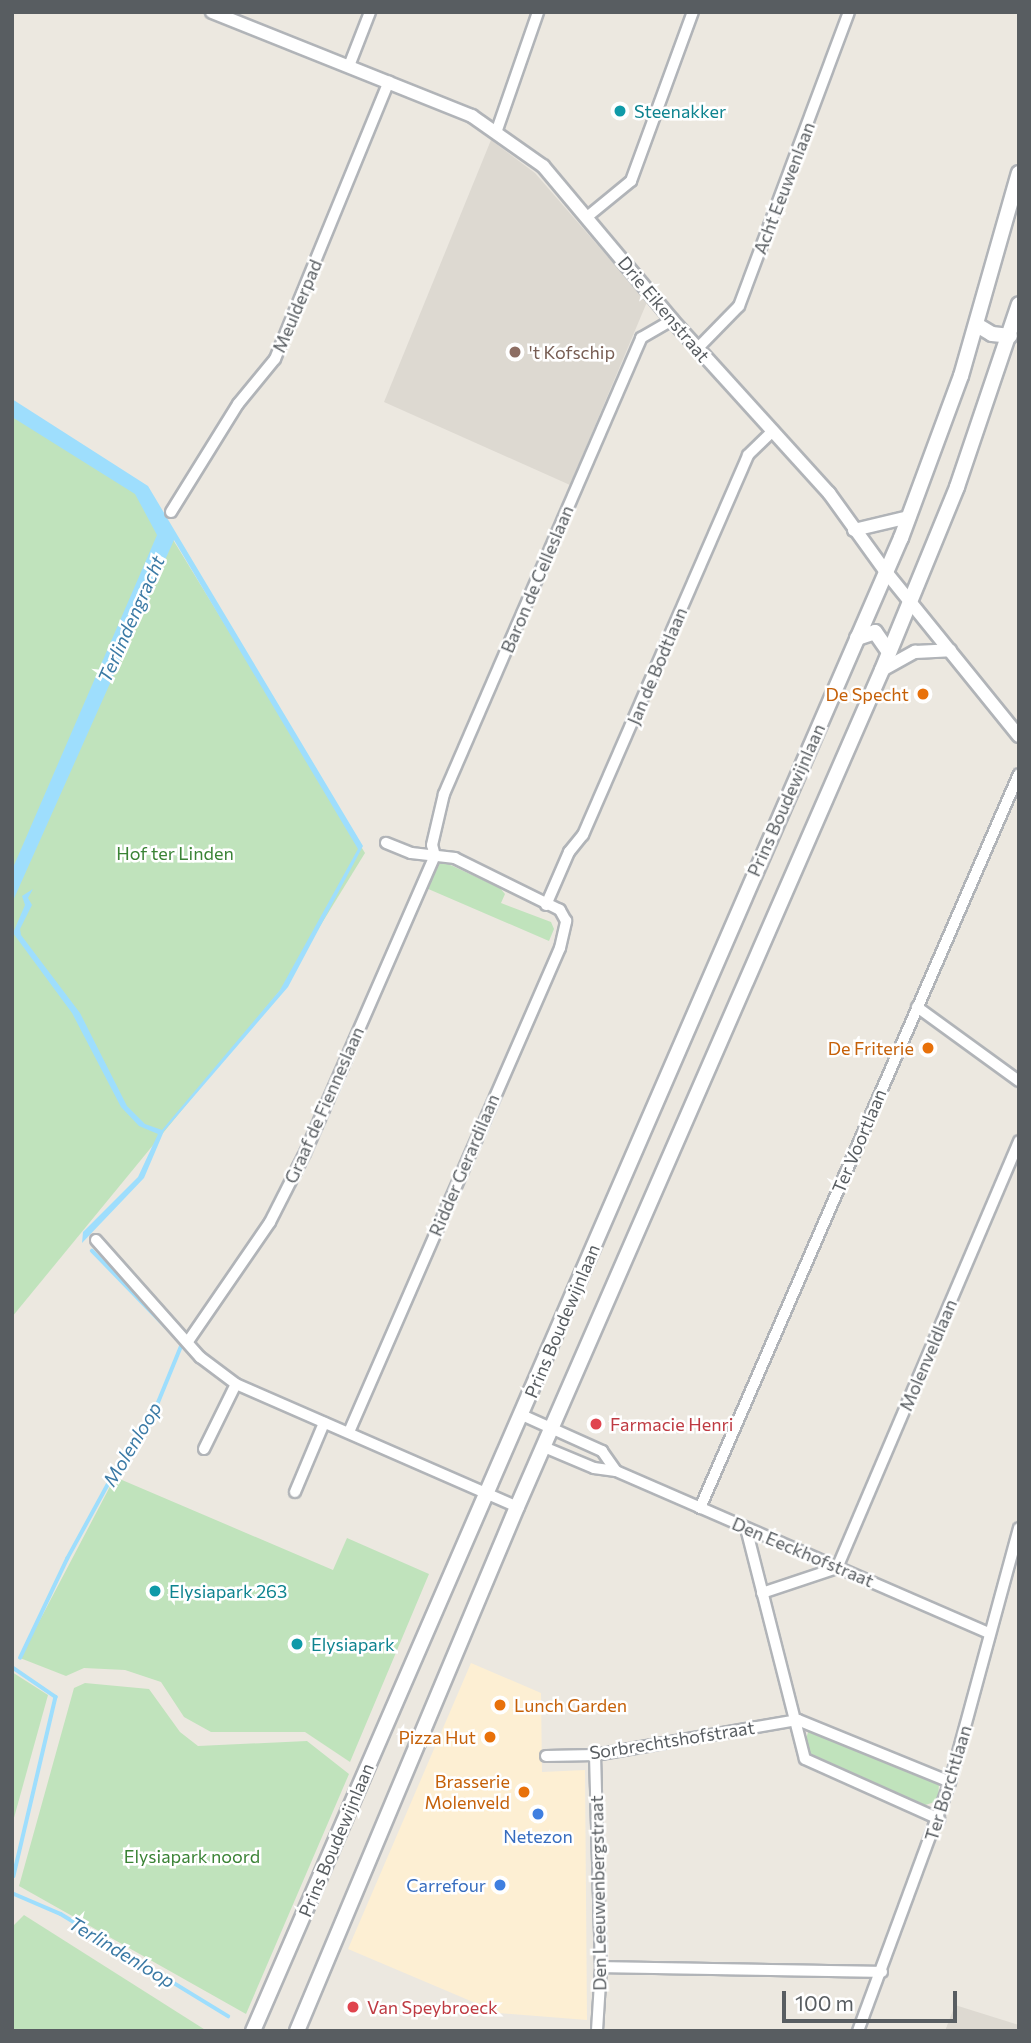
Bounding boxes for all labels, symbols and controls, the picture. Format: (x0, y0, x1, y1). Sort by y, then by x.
place label: Steenakker (634, 100, 726, 122)
marker: Steenakker (612, 103, 628, 119)
street label: Acht Eeuwenlaan (749, 119, 819, 257)
street label: Drie Eikenstraat (614, 252, 714, 366)
street label: Meulderpad (268, 256, 326, 356)
place label: 't Kofschip (529, 341, 615, 363)
marker: 't Kofschip (507, 344, 523, 360)
street label: Baron de Celleslaan (496, 502, 578, 656)
water label: Terlindengracht (93, 552, 169, 686)
street label: Jan de Bodtlaan (623, 604, 691, 728)
place label: De Specht (826, 683, 909, 705)
marker: De Specht (915, 686, 931, 702)
street label: Prins Boudewijnlaan (743, 720, 829, 880)
park label: Hof ter Linden (116, 842, 234, 864)
street label: Graaf de Fienneslaan (280, 1023, 368, 1187)
place label: De Friterie (828, 1037, 914, 1059)
marker: De Friterie (920, 1040, 936, 1056)
street label: Ter Voortlaan (827, 1086, 891, 1196)
street label: Ridder Gerardilaan (424, 1091, 504, 1239)
street label: Prins Boudewijnlaan (520, 1241, 604, 1401)
street label: Molenveldlaan (895, 1296, 961, 1414)
water label: Molenloop (98, 1398, 166, 1490)
place label: Farmacie Henri (610, 1413, 733, 1435)
marker: Farmacie Henri (588, 1416, 604, 1432)
street label: Den Eeckhofstraat (729, 1512, 877, 1592)
place label: Elysiapark 263 (169, 1580, 287, 1602)
marker: Elysiapark 263 (147, 1583, 163, 1599)
place label: Elysiapark (311, 1633, 395, 1655)
marker: Elysiapark (289, 1636, 305, 1652)
place label: Lunch Garden (514, 1694, 627, 1716)
marker: Lunch Garden (492, 1697, 508, 1713)
street label: Sorbrechtshofstraat (588, 1716, 756, 1764)
street label: Ter Borchtlaan (920, 1723, 976, 1843)
place label: Pizza Hut (398, 1726, 476, 1748)
marker: Pizza Hut (482, 1729, 498, 1745)
street label: Prins Boudewijnlaan (294, 1760, 378, 1920)
place label: Brasserie Molenveld (425, 1771, 510, 1814)
marker: Brasserie Molenveld (516, 1784, 532, 1800)
street label: Den Leeuwenbergstraat (585, 1795, 611, 1991)
marker: Netezon (530, 1806, 546, 1822)
place label: Netezon (503, 1825, 573, 1847)
park label: Elysiapark noord (124, 1845, 260, 1867)
place label: Carrefour (406, 1874, 486, 1896)
marker: Carrefour (492, 1877, 508, 1893)
water label: Terlindenloop (65, 1911, 179, 1993)
scale bar (786, 1976, 961, 2020)
text: 100 m (795, 1990, 854, 2015)
place label: Van Speybroeck (367, 1996, 498, 2018)
marker: Van Speybroeck (345, 1999, 361, 2015)

